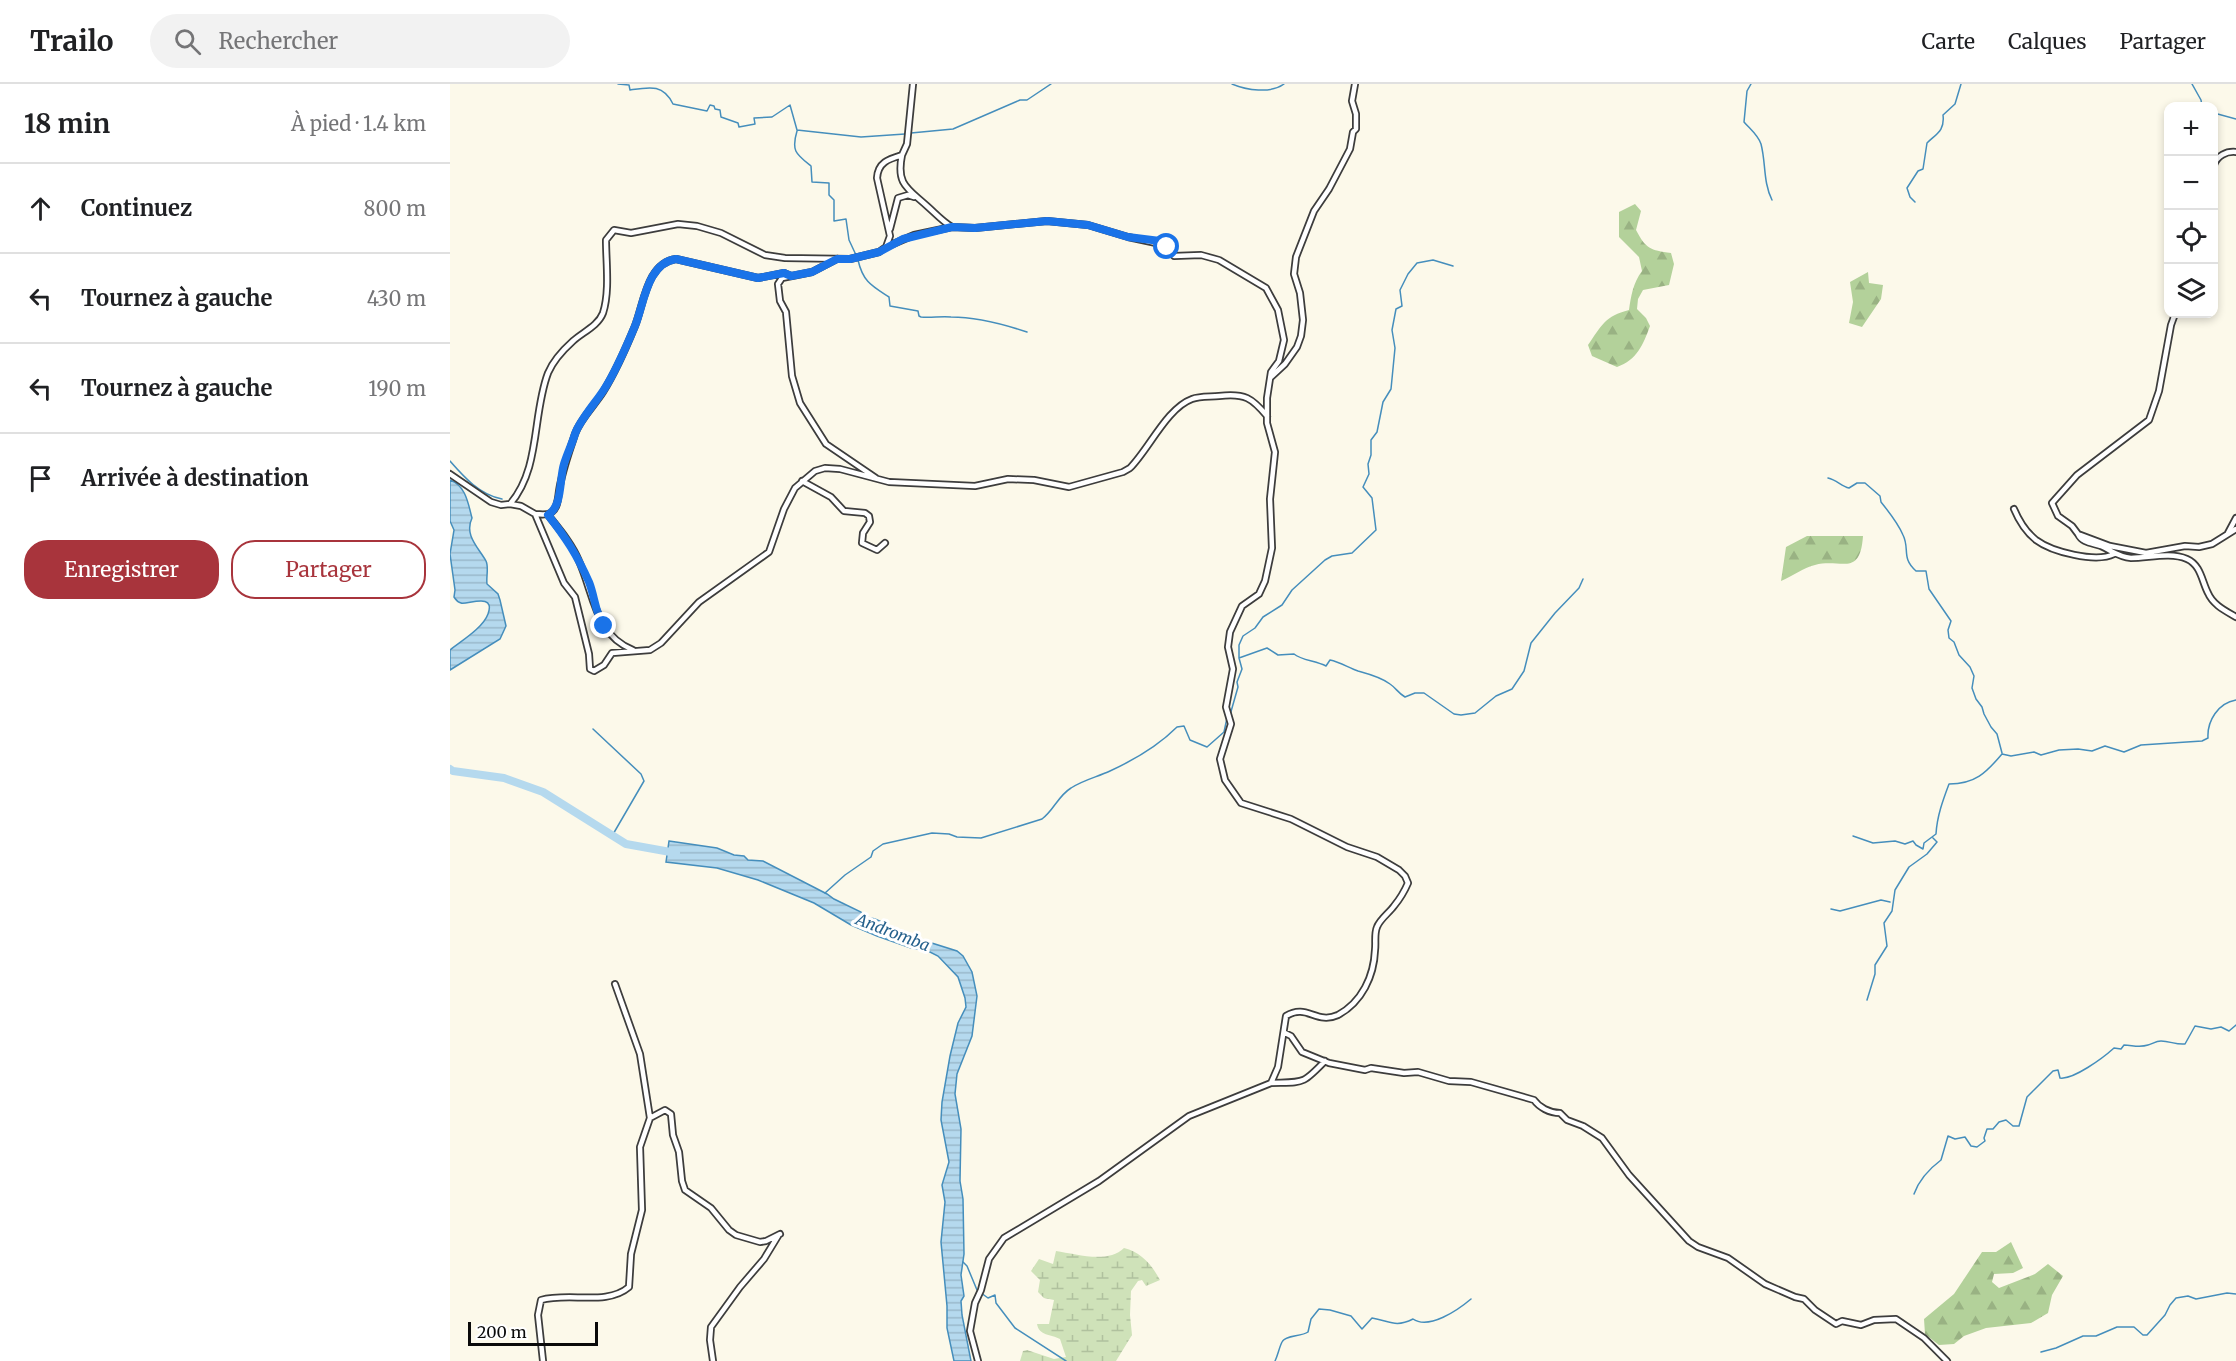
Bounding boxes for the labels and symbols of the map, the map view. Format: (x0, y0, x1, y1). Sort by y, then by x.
route start (1153, 233, 1179, 259)
route end (590, 612, 616, 638)
water label: Andromba (851, 908, 933, 955)
scale bar (468, 1319, 598, 1346)

